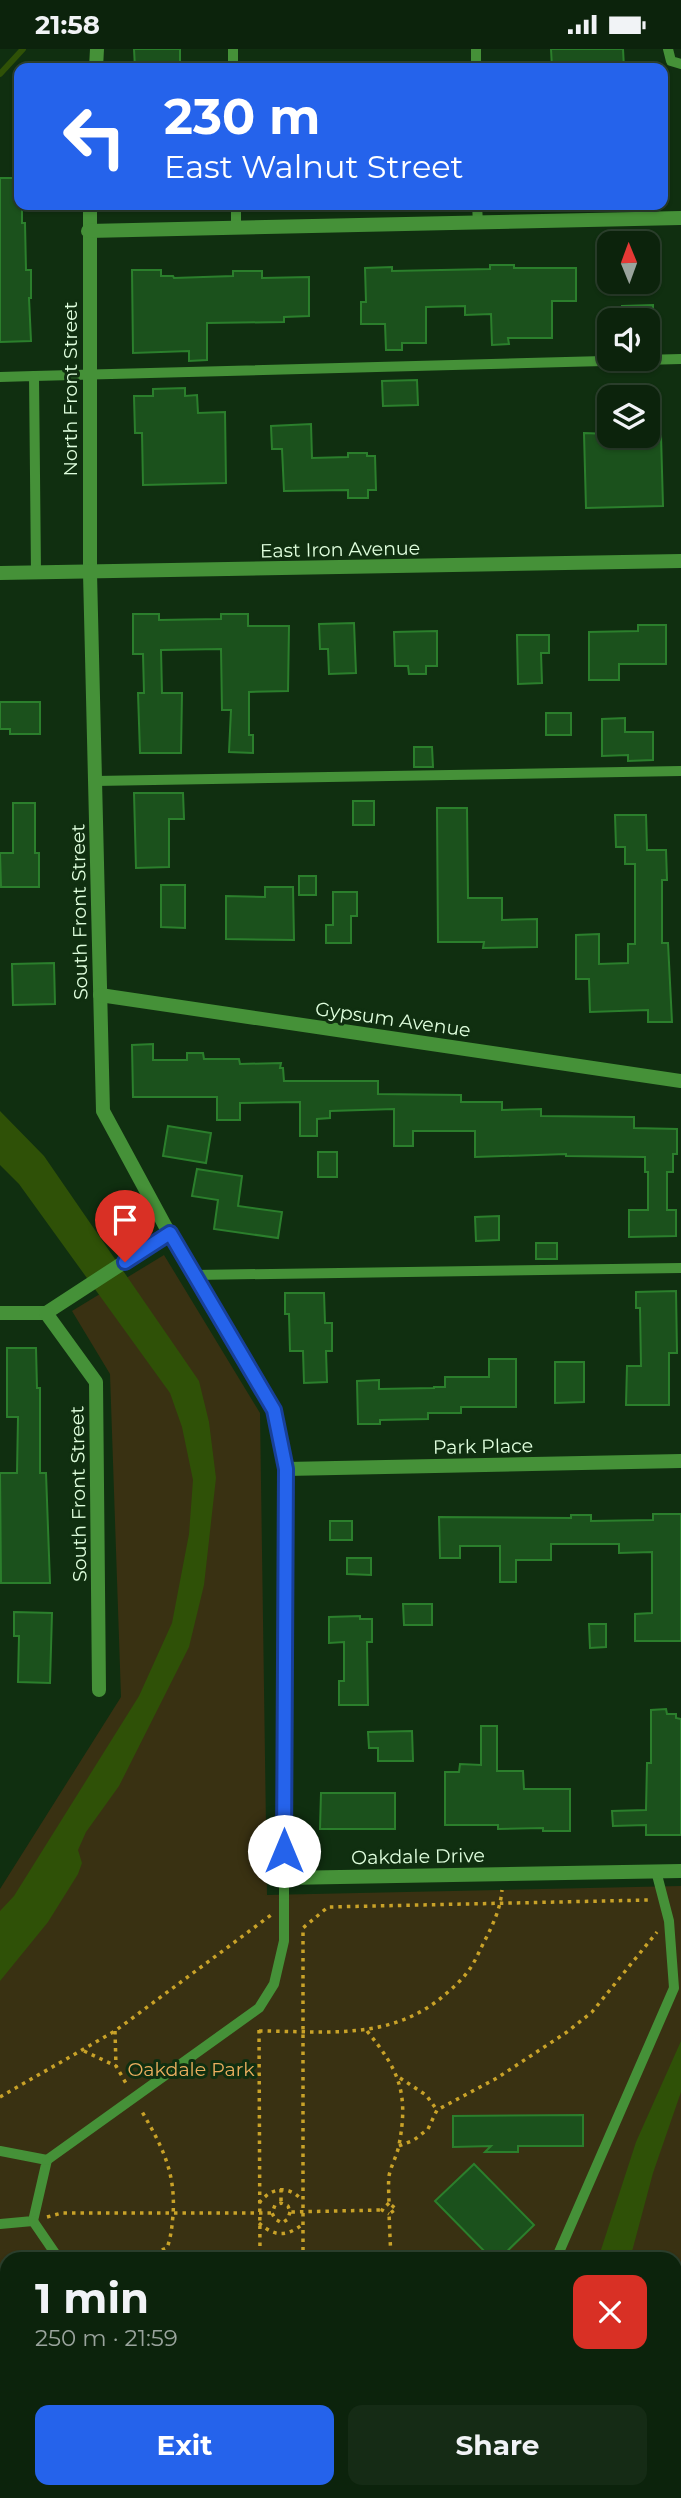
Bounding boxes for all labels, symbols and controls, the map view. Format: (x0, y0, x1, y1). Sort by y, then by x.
text: 21:58 (35, 9, 100, 41)
text: 230 m (164, 87, 320, 146)
icon: left (49, 91, 140, 182)
text: East Walnut Street (164, 147, 464, 186)
north arrow (597, 231, 660, 294)
map controls (597, 231, 660, 448)
street label: North Front Street (59, 301, 82, 476)
button: sound (597, 308, 660, 371)
button: layers (597, 385, 660, 448)
street label: East Iron Avenue (260, 537, 420, 562)
street label: South Front Street (66, 824, 93, 1000)
street label: Gypsum Avenue (314, 997, 472, 1042)
pin (95, 1190, 155, 1262)
icon: arrive (106, 1201, 144, 1239)
street label: South Front Street (65, 1406, 92, 1582)
street label: Park Place (433, 1434, 533, 1459)
position arrow (247, 1814, 321, 1888)
street label: Oakdale Drive (351, 1844, 485, 1869)
park label: Oakdale Park (127, 2058, 255, 2081)
text: 1 min (35, 2272, 149, 2324)
button: close (573, 2275, 647, 2349)
text: 250 m · 21:59 (35, 2324, 178, 2352)
button: Exit (35, 2405, 334, 2485)
button: Share (348, 2405, 647, 2485)

